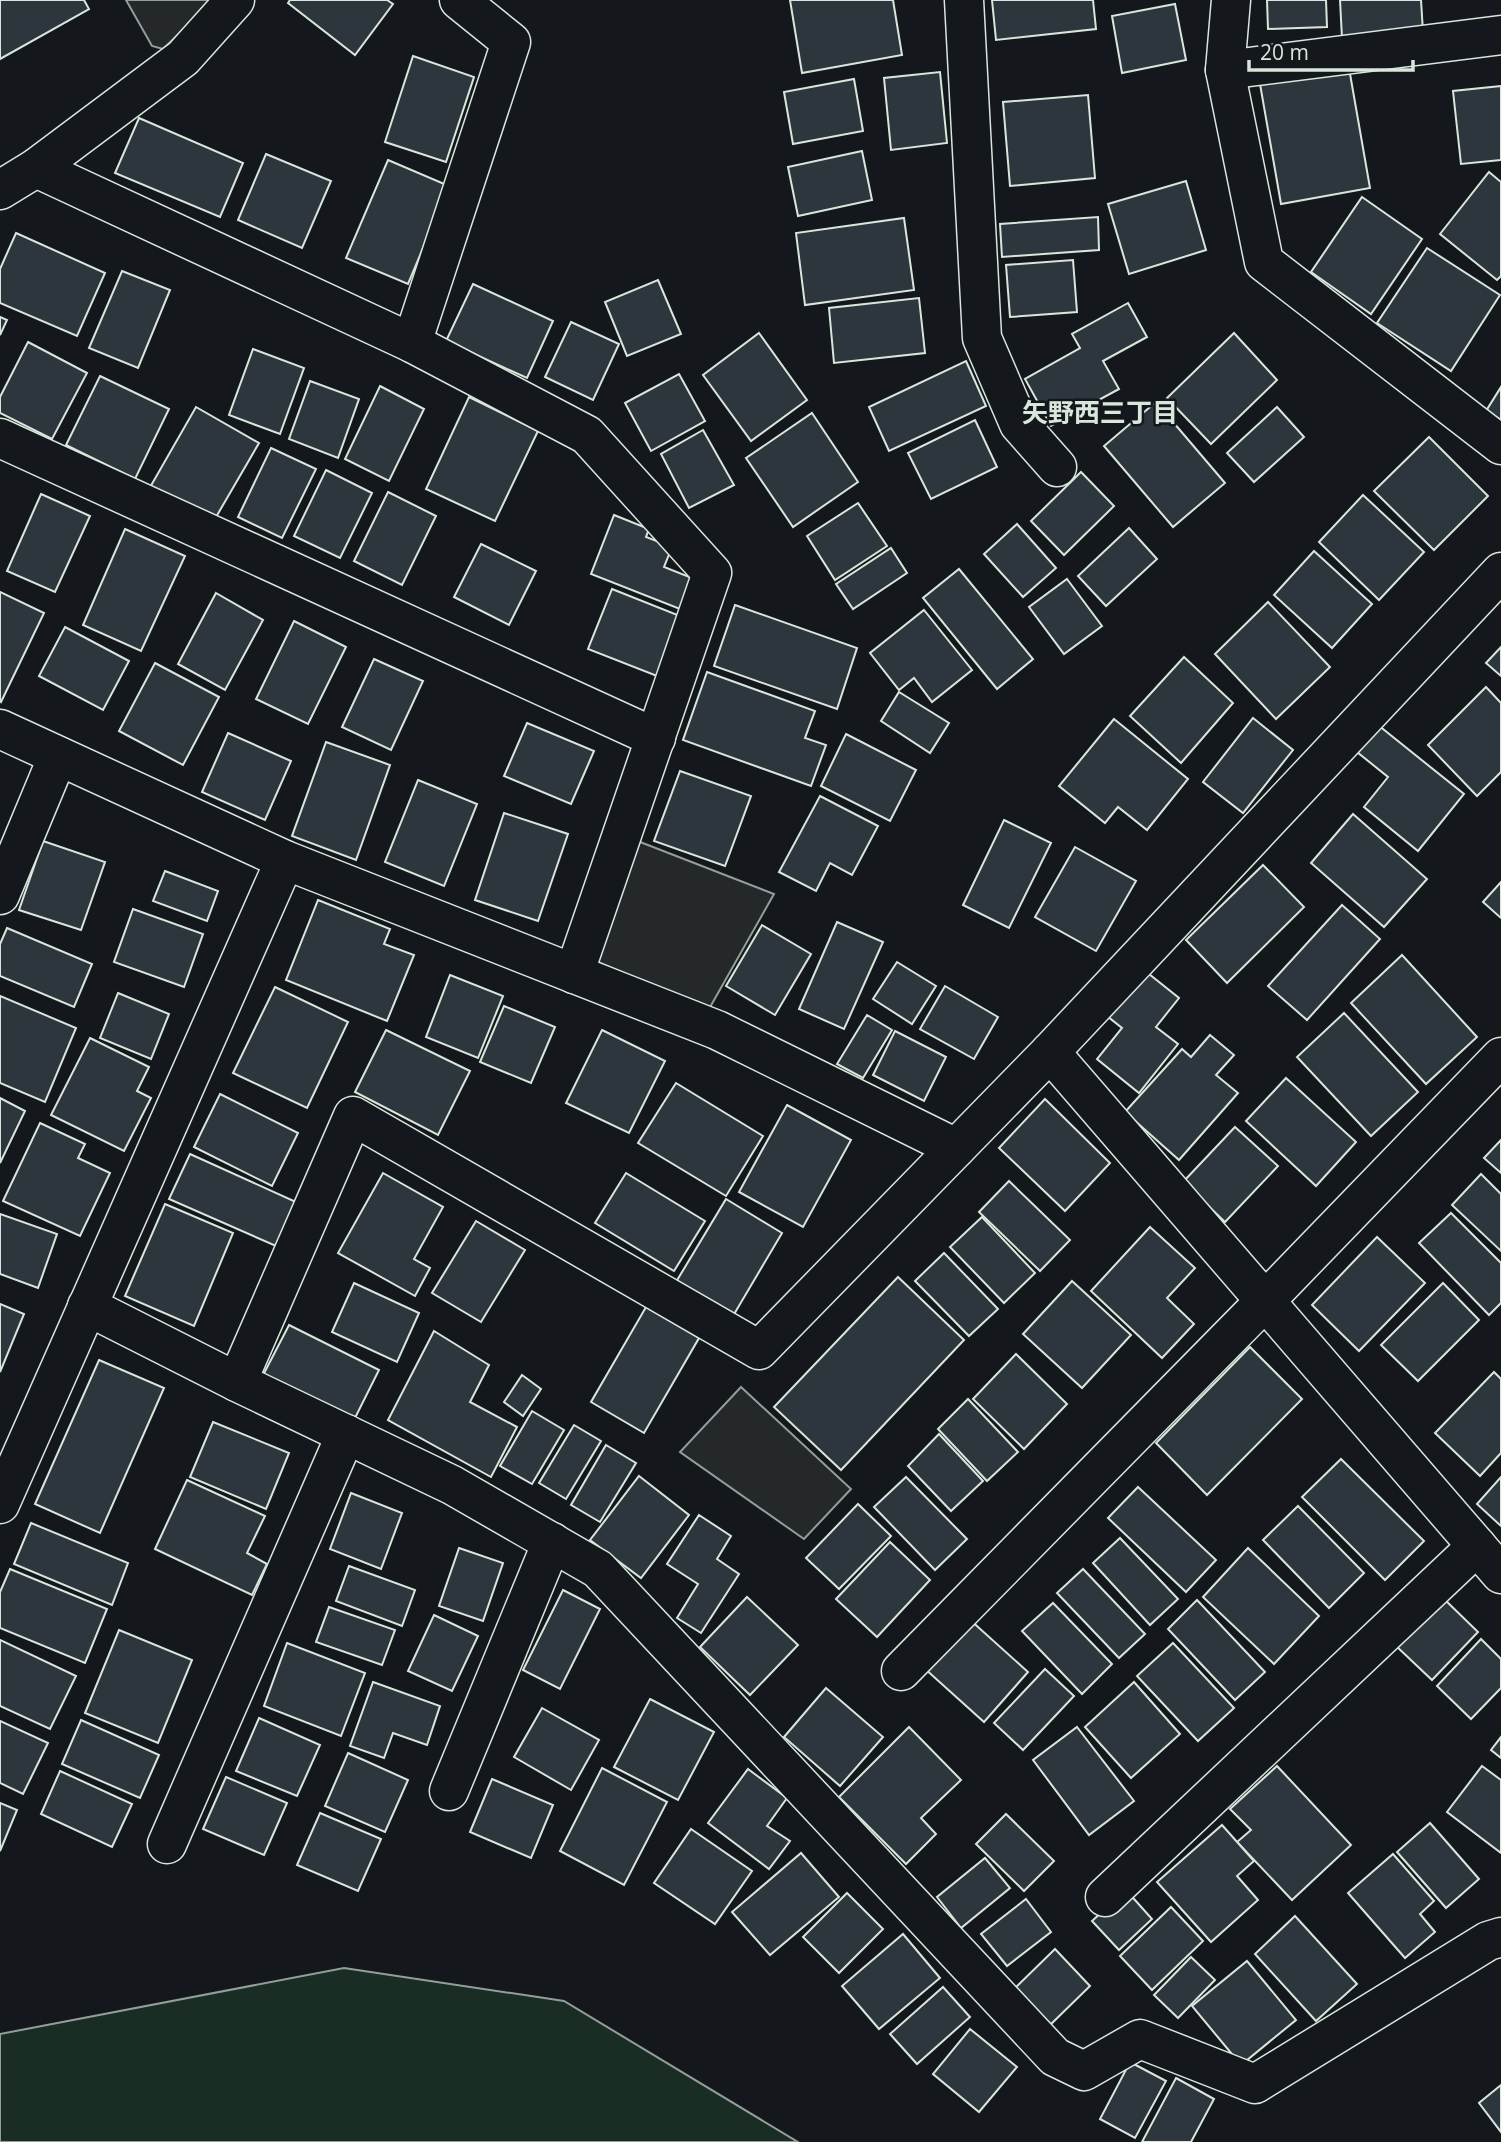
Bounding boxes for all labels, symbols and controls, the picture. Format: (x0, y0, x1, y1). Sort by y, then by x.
scale bar (1249, 28, 1414, 72)
text: 20 m (1260, 38, 1309, 66)
district label: 矢野西三丁目 (1022, 394, 1178, 430)

